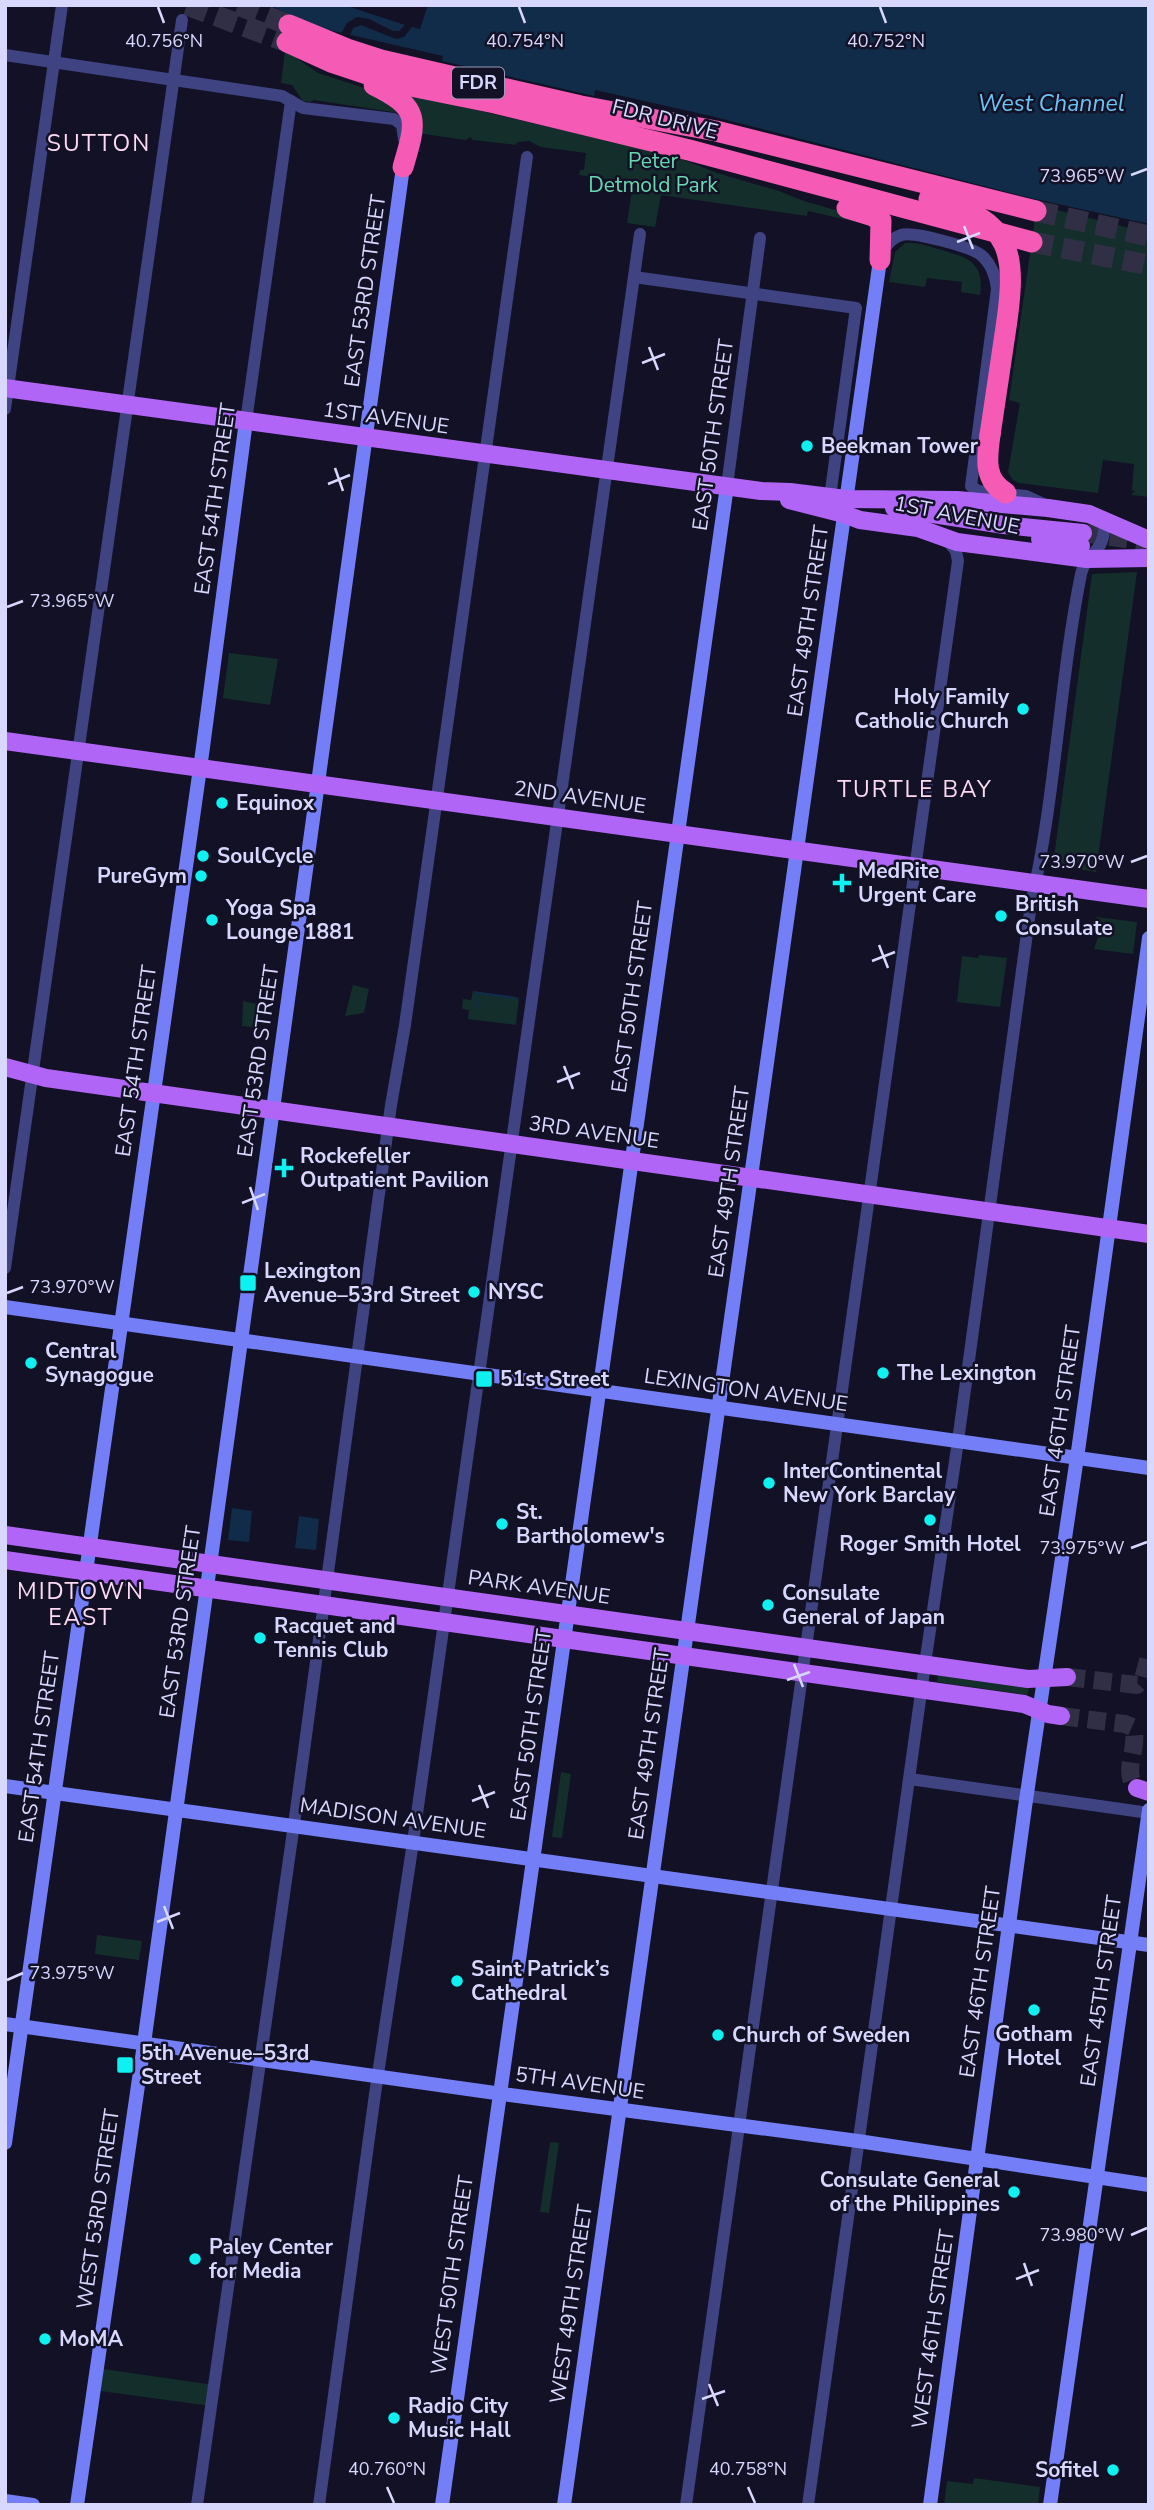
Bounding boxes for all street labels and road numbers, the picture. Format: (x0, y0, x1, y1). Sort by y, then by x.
road number: FDR (452, 68, 504, 99)
street label: FDR DRIVE (609, 92, 721, 146)
street label: EAST 53RD STREET (338, 193, 392, 389)
street label: EAST 50TH STREET (686, 337, 740, 533)
street label: 1ST AVENUE (321, 395, 451, 441)
street label: EAST 54TH STREET (188, 401, 242, 597)
street label: 1ST AVENUE (892, 489, 1022, 541)
street label: EAST 49TH STREET (781, 523, 835, 719)
street label: 2ND AVENUE (512, 774, 648, 820)
street label: EAST 50TH STREET (605, 899, 659, 1095)
street label: EAST 54TH STREET (109, 963, 163, 1159)
street label: EAST 53RD STREET (231, 963, 285, 1159)
street label: EAST 49TH STREET (702, 1084, 756, 1280)
street label: 3RD AVENUE (527, 1109, 661, 1155)
street label: EAST 46TH STREET (1033, 1323, 1087, 1519)
street label: LEXINGTON AVENUE (642, 1362, 850, 1418)
street label: EAST 53RD STREET (153, 1524, 207, 1720)
street label: PARK AVENUE (466, 1563, 612, 1611)
street label: EAST 50TH STREET (504, 1627, 558, 1823)
street label: EAST 49TH STREET (622, 1646, 676, 1842)
street label: EAST 54TH STREET (12, 1649, 66, 1845)
street label: MADISON AVENUE (298, 1791, 488, 1845)
street label: EAST 46TH STREET (953, 1884, 1007, 2080)
street label: EAST 45TH STREET (1074, 1893, 1128, 2089)
street label: 5TH AVENUE (513, 2060, 647, 2106)
street label: WEST 53RD STREET (70, 2107, 126, 2311)
street label: WEST 50TH STREET (424, 2173, 480, 2377)
street label: WEST 49TH STREET (543, 2202, 599, 2406)
street label: WEST 46TH STREET (905, 2227, 961, 2431)

